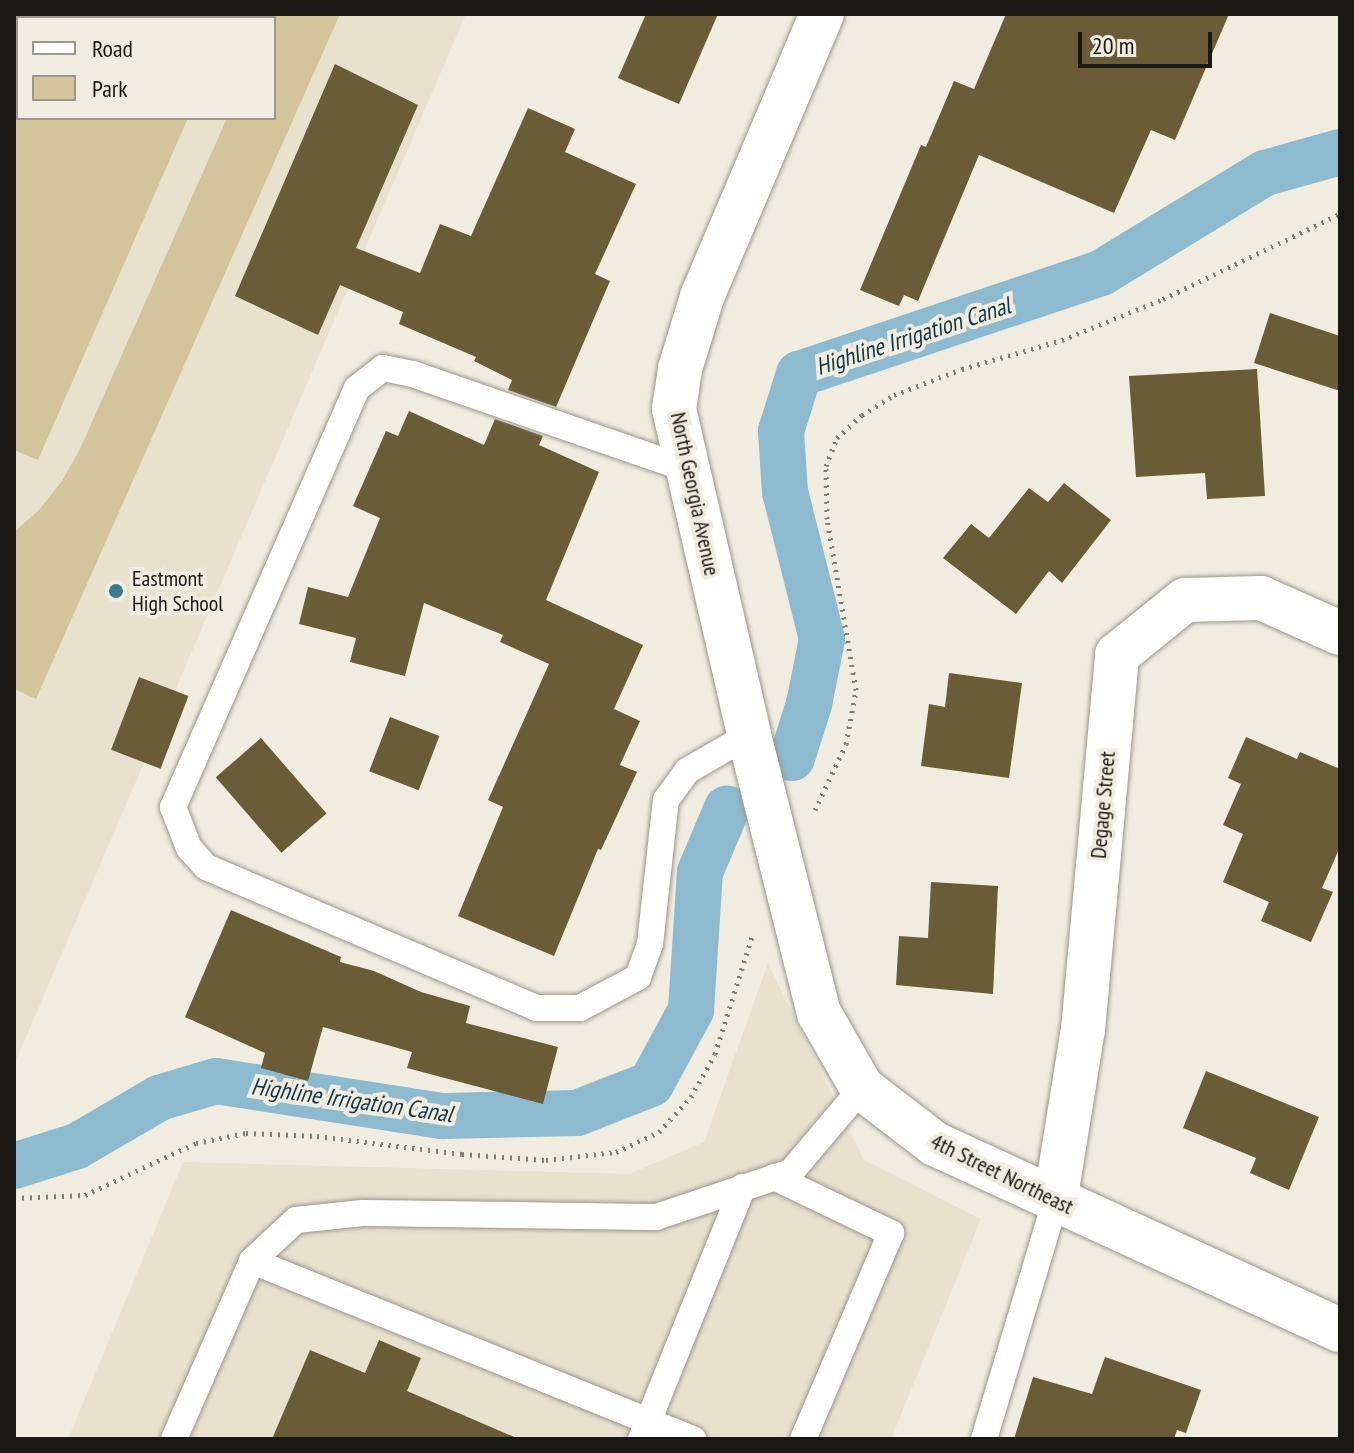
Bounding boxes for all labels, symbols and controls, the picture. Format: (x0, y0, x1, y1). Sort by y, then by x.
legend (16, 16, 276, 120)
scale bar (1082, 16, 1216, 66)
text: 20 m (1092, 30, 1134, 61)
text: Road (92, 33, 133, 64)
text: Park (92, 73, 128, 104)
water label: Highline Irrigation Canal (812, 291, 1014, 381)
street label: North Georgia Avenue (665, 410, 725, 578)
place label: Eastmont High School (132, 565, 223, 616)
marker: Eastmont High School (107, 582, 125, 600)
street label: Degage Street (1085, 750, 1121, 860)
water label: Highline Irrigation Canal (249, 1072, 455, 1128)
street label: 4th Street Northeast (926, 1128, 1078, 1220)

